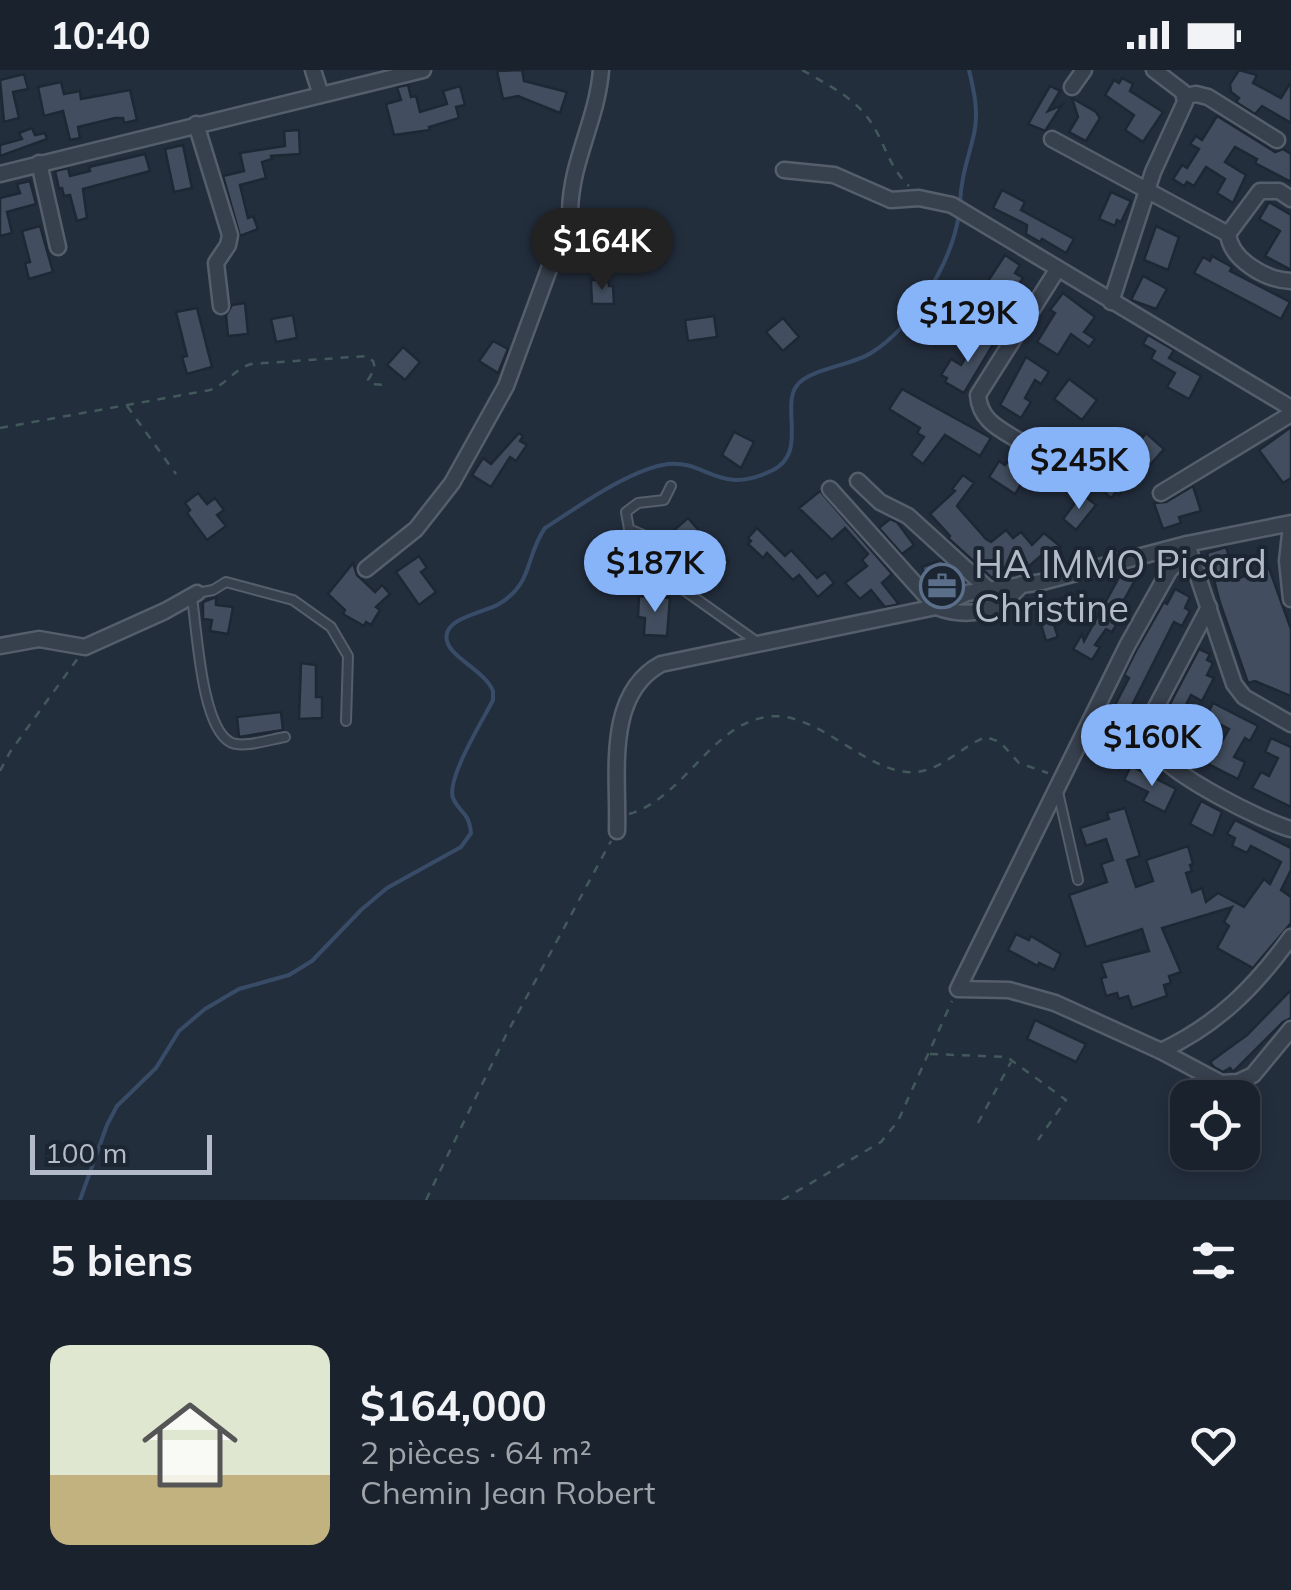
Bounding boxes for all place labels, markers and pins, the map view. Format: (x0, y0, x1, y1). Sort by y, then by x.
pin: $164K (532, 208, 672, 293)
pin: $129K (898, 280, 1038, 365)
pin: $245K (1009, 427, 1149, 512)
pin: $187K (585, 530, 725, 615)
place label: HA IMMO Picard Christine (974, 540, 1267, 632)
office icon: HA IMMO Picard Christine (919, 563, 965, 609)
pin: $160K (1082, 704, 1222, 789)

